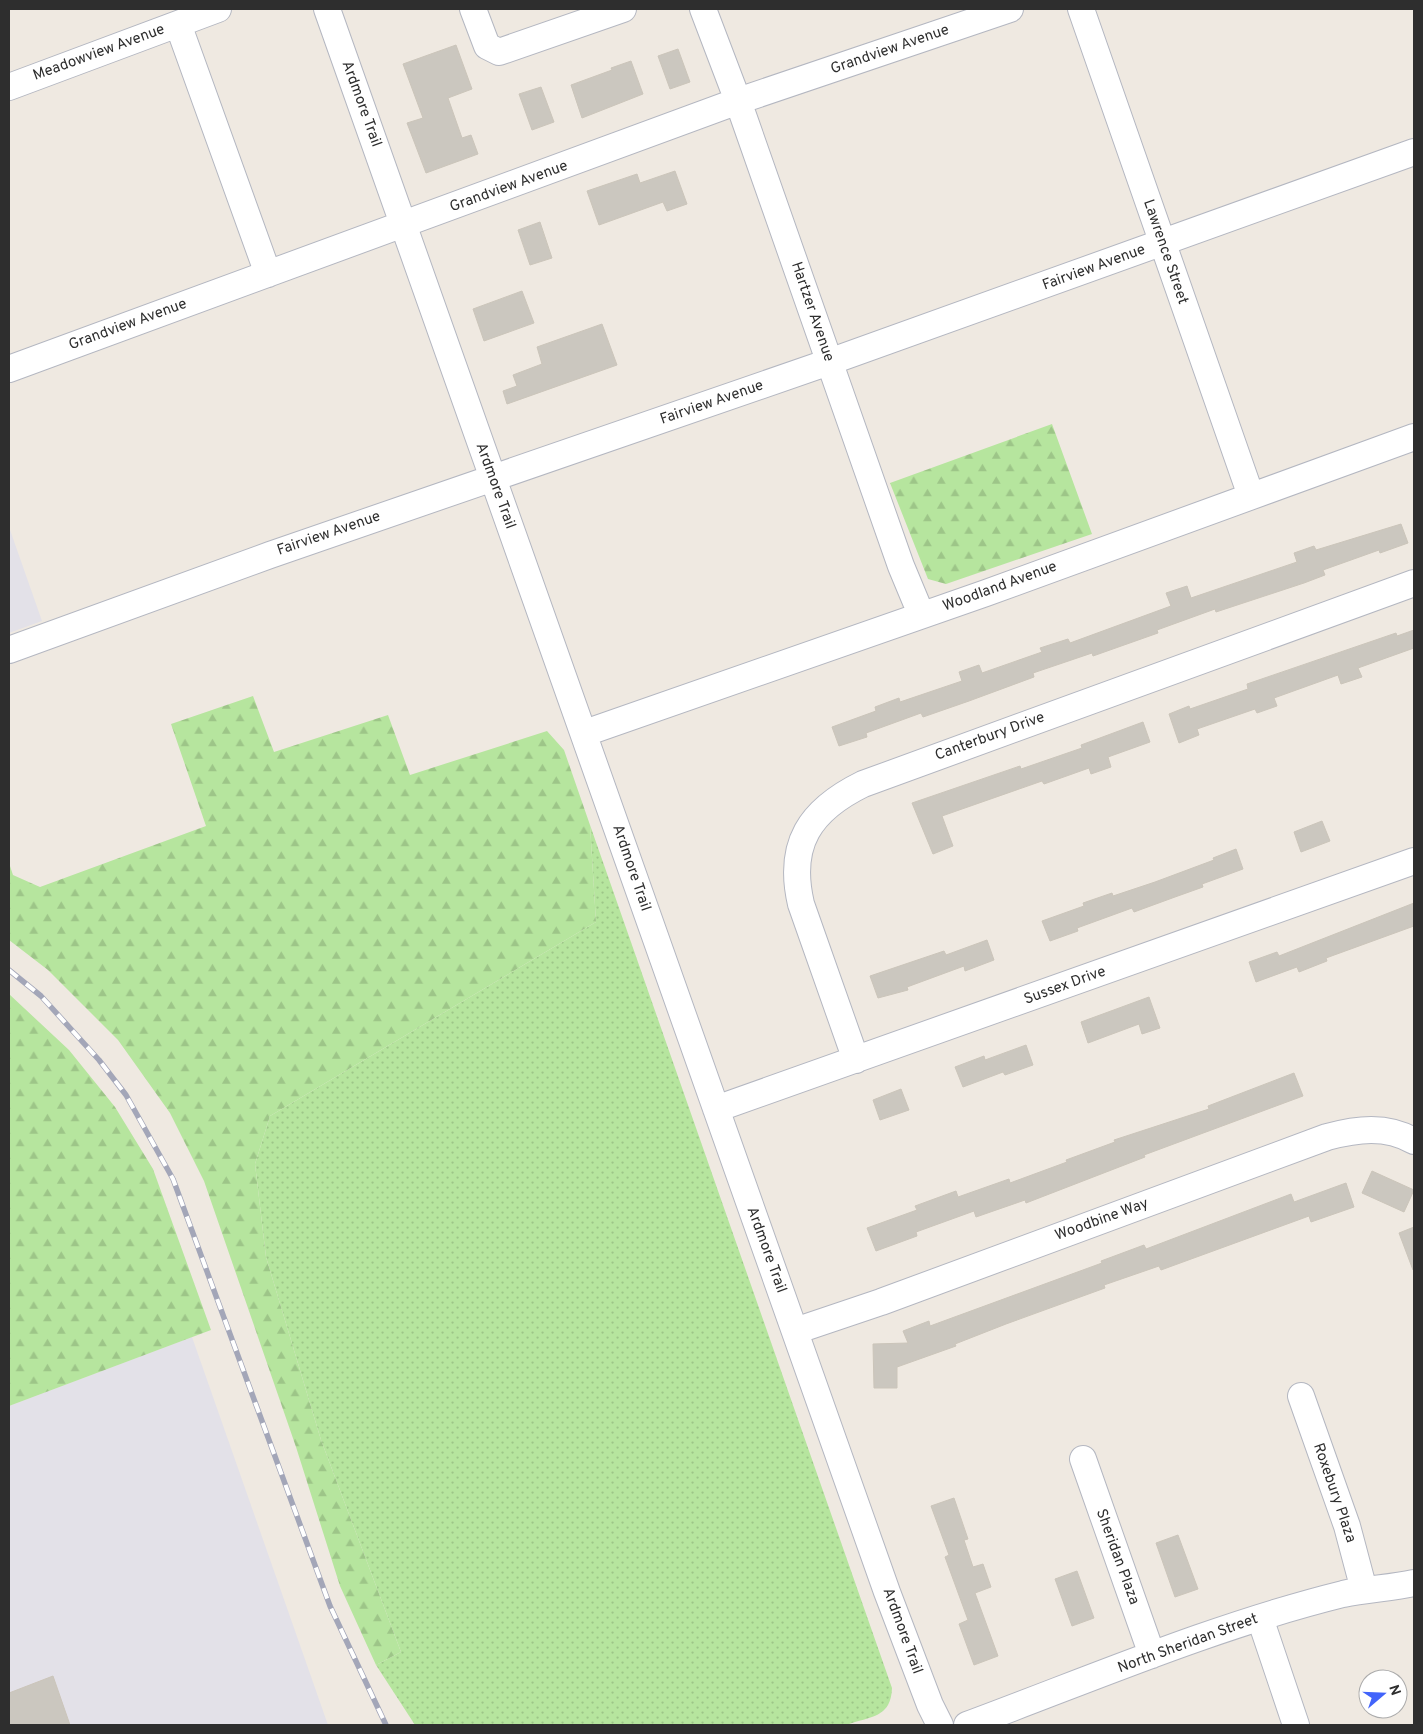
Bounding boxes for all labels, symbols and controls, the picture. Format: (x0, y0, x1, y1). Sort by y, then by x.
street label: Meadowview Avenue (31, 20, 167, 86)
street label: Grandview Avenue (828, 21, 952, 79)
street label: Ardmore Trail (337, 58, 385, 150)
street label: Grandview Avenue (447, 157, 571, 217)
street label: Lawrence Street (1138, 197, 1192, 307)
street label: Fairview Avenue (1040, 241, 1148, 295)
street label: Hartzer Avenue (786, 260, 838, 364)
street label: Grandview Avenue (66, 295, 190, 355)
street label: Fairview Avenue (658, 376, 766, 430)
street label: Ardmore Trail (471, 440, 519, 532)
street label: Fairview Avenue (275, 507, 383, 561)
street label: Woodland Avenue (940, 558, 1060, 616)
street label: Canterbury Drive (932, 708, 1048, 766)
street label: Ardmore Trail (607, 822, 655, 914)
street label: Sussex Drive (1021, 962, 1109, 1010)
street label: Woodbine Way (1053, 1194, 1151, 1246)
street label: Ardmore Trail (742, 1204, 790, 1296)
street label: Roxebury Plaza (1308, 1441, 1360, 1545)
street label: Sheridan Plaza (1091, 1506, 1143, 1608)
street label: Ardmore Trail (878, 1585, 926, 1677)
street label: North Sheridan Street (1115, 1610, 1261, 1678)
north arrow (1358, 1669, 1408, 1719)
text: N (1384, 1683, 1404, 1698)

